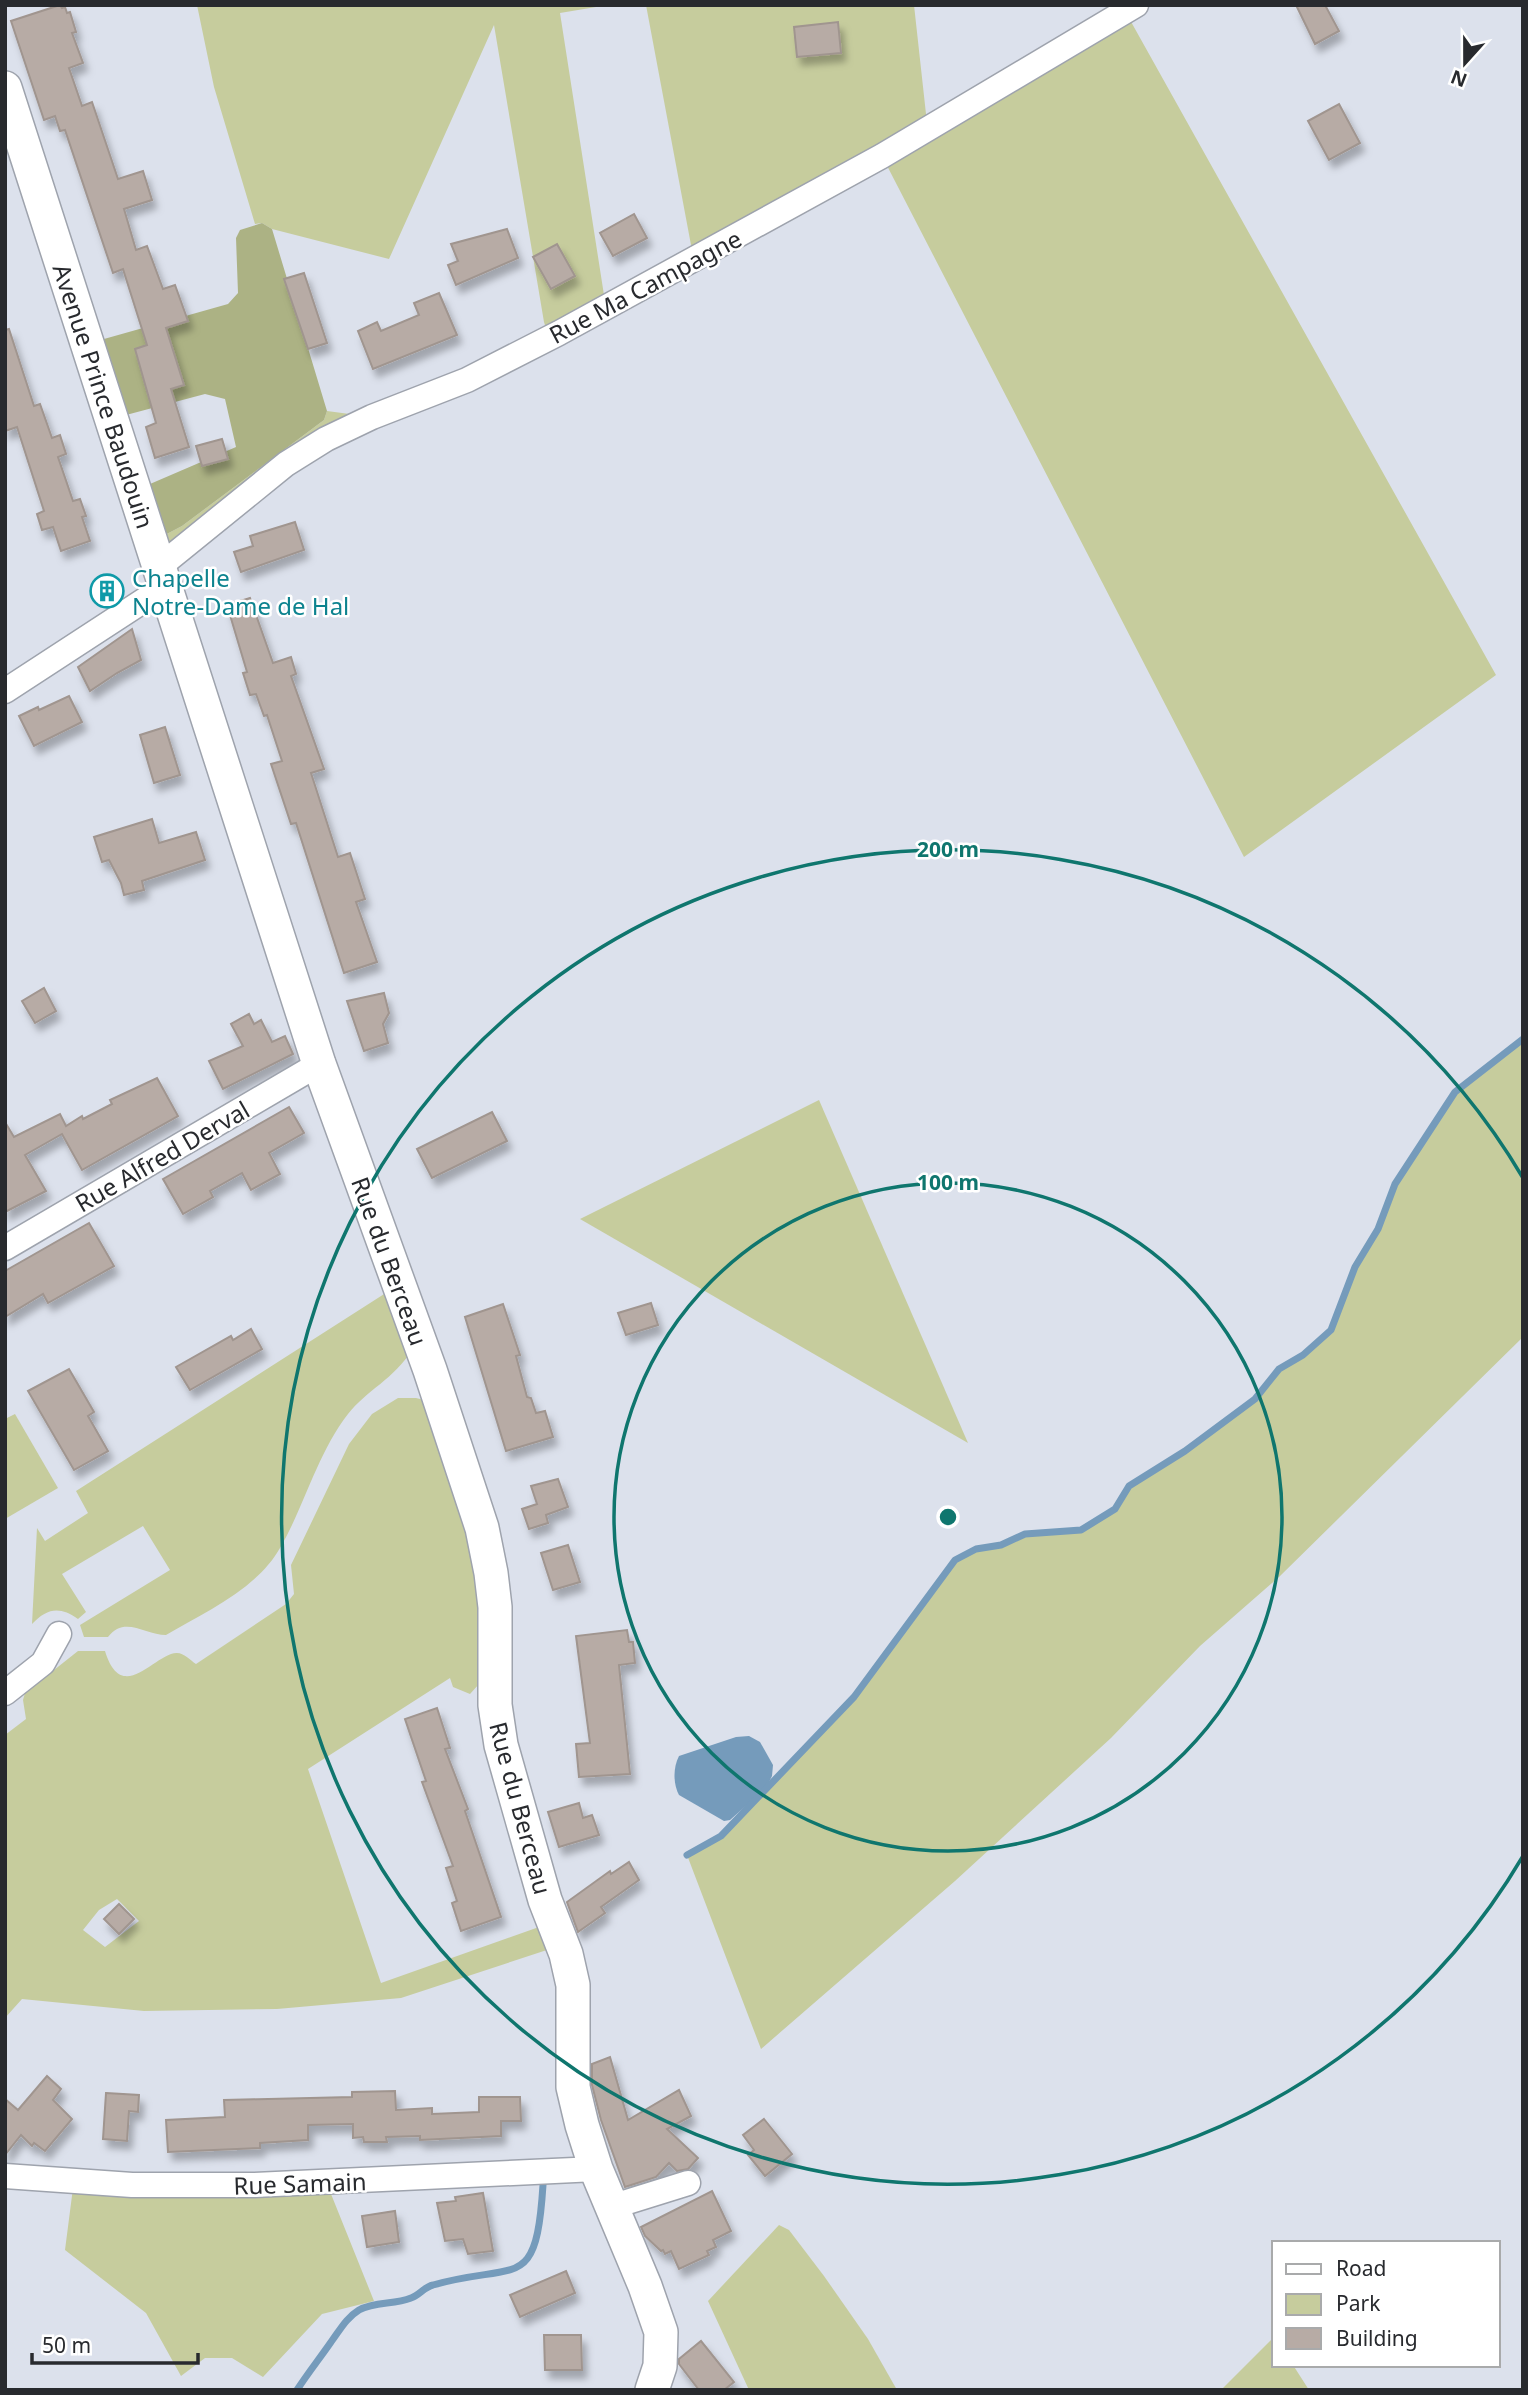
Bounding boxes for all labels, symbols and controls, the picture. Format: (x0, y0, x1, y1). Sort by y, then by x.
north arrow (1430, 28, 1500, 98)
text: N (1447, 64, 1471, 94)
street label: Rue Ma Campagne (543, 221, 747, 351)
street label: Avenue Prince Baudouin (46, 260, 162, 532)
place label: Chapelle Notre-Dame de Hal (132, 561, 349, 622)
building icon: Chapelle Notre-Dame de Hal (88, 572, 126, 610)
text: 200 m (917, 835, 979, 863)
street label: Rue Alfred Derval (69, 1093, 255, 1219)
text: 100 m (917, 1168, 979, 1196)
street label: Rue du Berceau (344, 1172, 436, 1350)
centre of rings (936, 1505, 960, 1529)
street label: Rue du Berceau (482, 1718, 560, 1898)
street label: Rue Samain (233, 2164, 367, 2202)
legend (1272, 2241, 1500, 2367)
text: Road (1336, 2254, 1386, 2282)
text: Park (1336, 2289, 1381, 2317)
scale bar (32, 2322, 198, 2366)
text: Building (1336, 2324, 1418, 2352)
text: 50 m (42, 2331, 91, 2359)

